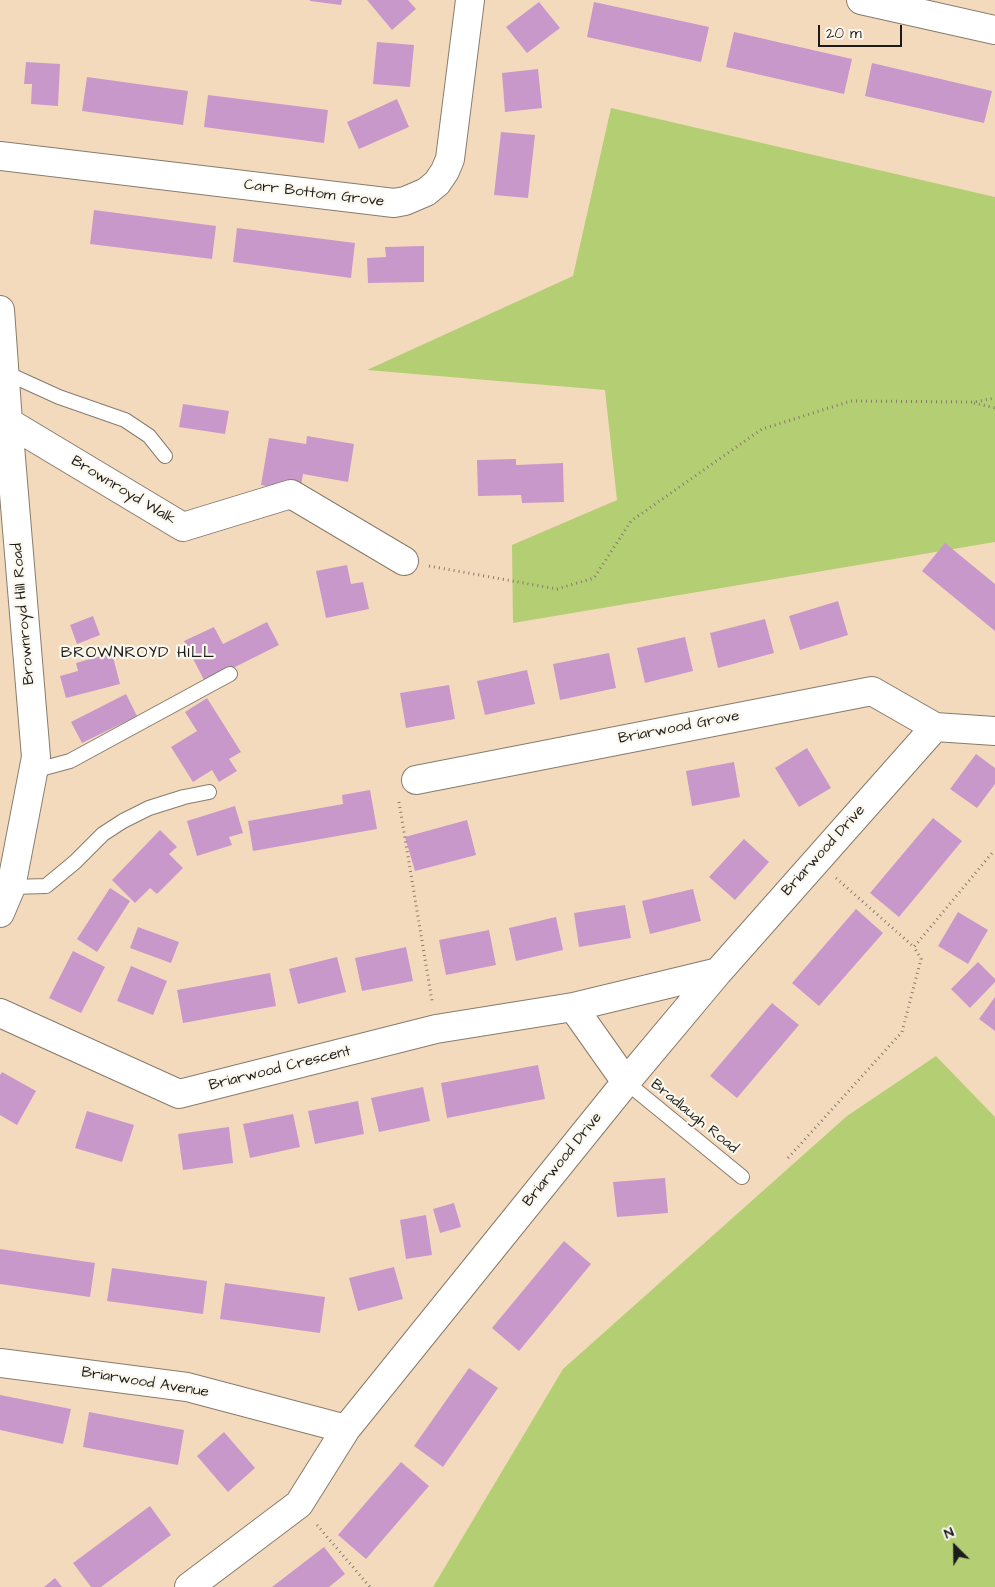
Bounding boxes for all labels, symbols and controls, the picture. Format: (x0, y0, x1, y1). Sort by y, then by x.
scale bar (820, 15, 904, 47)
text: 20 m (826, 23, 862, 44)
street label: Carr Bottom Grove (243, 176, 385, 212)
street label: Brownroyd Walk (67, 453, 179, 529)
street label: Brownroyd Hill Road (9, 542, 39, 686)
district label: BROWNROYD HILL (59, 644, 217, 664)
street label: Briarwood Grove (617, 707, 741, 749)
street label: Briarwood Drive (779, 802, 869, 900)
street label: Briarwood Crescent (207, 1043, 353, 1095)
street label: Bradlaugh Road (647, 1076, 741, 1158)
street label: Briarwood Drive (520, 1109, 606, 1211)
street label: Briarwood Avenue (80, 1364, 210, 1402)
north arrow (930, 1522, 980, 1572)
text: N (941, 1522, 957, 1544)

